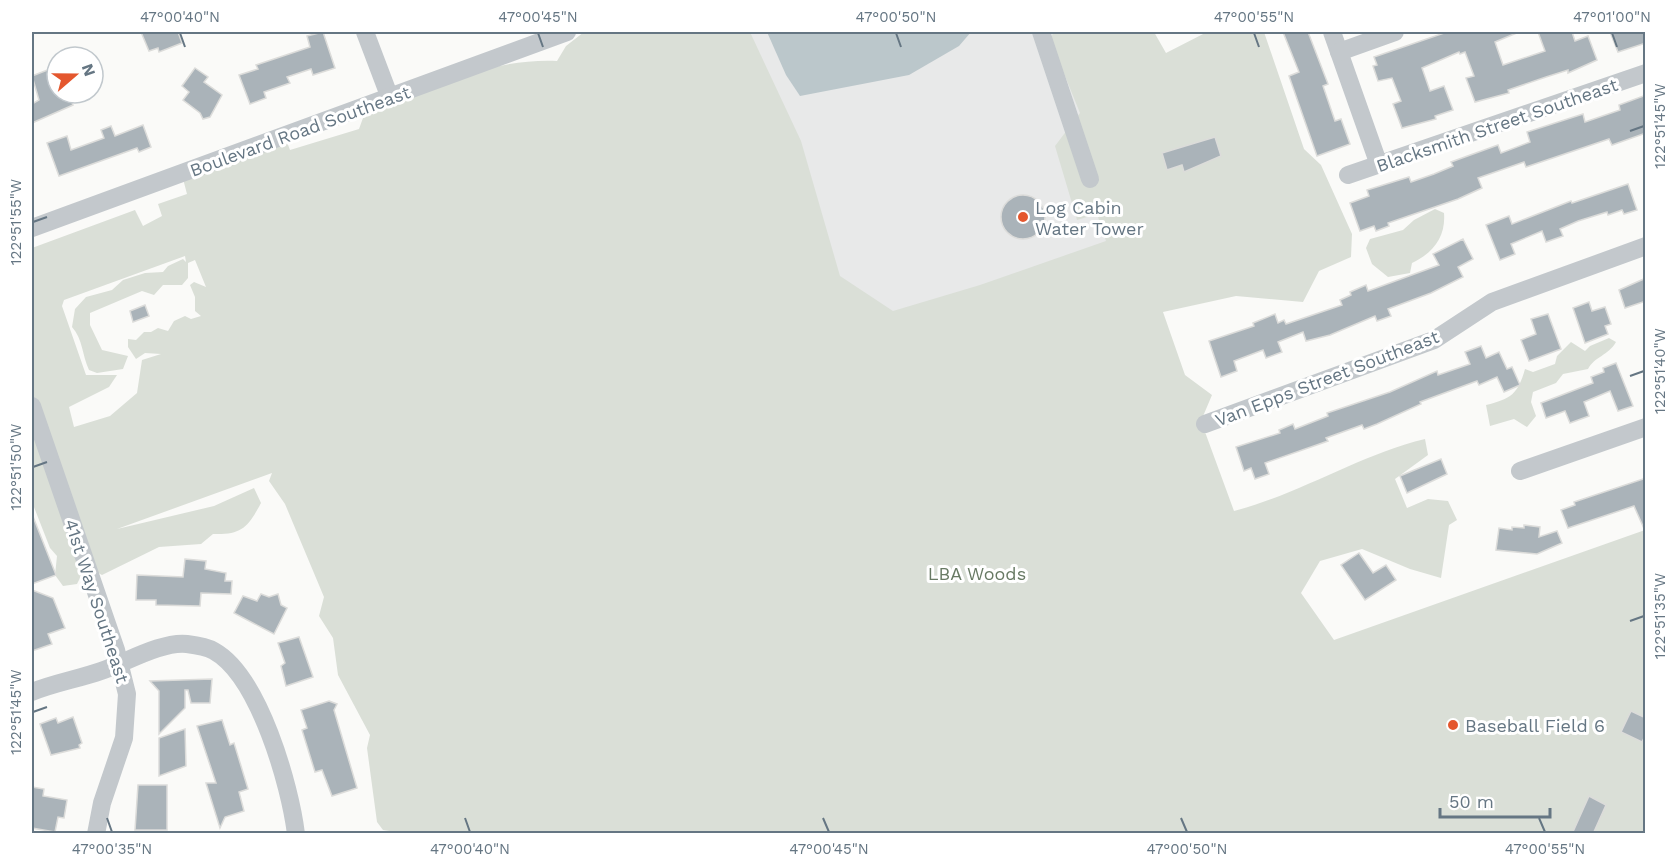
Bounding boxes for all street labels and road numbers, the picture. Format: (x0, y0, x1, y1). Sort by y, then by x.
street label: Blacksmith Street Southeast (1374, 74, 1621, 176)
street label: Boulevard Road Southeast (187, 81, 413, 181)
street label: Van Epps Street Southeast (1212, 325, 1442, 430)
street label: 41st Way Southeast (61, 516, 134, 686)

